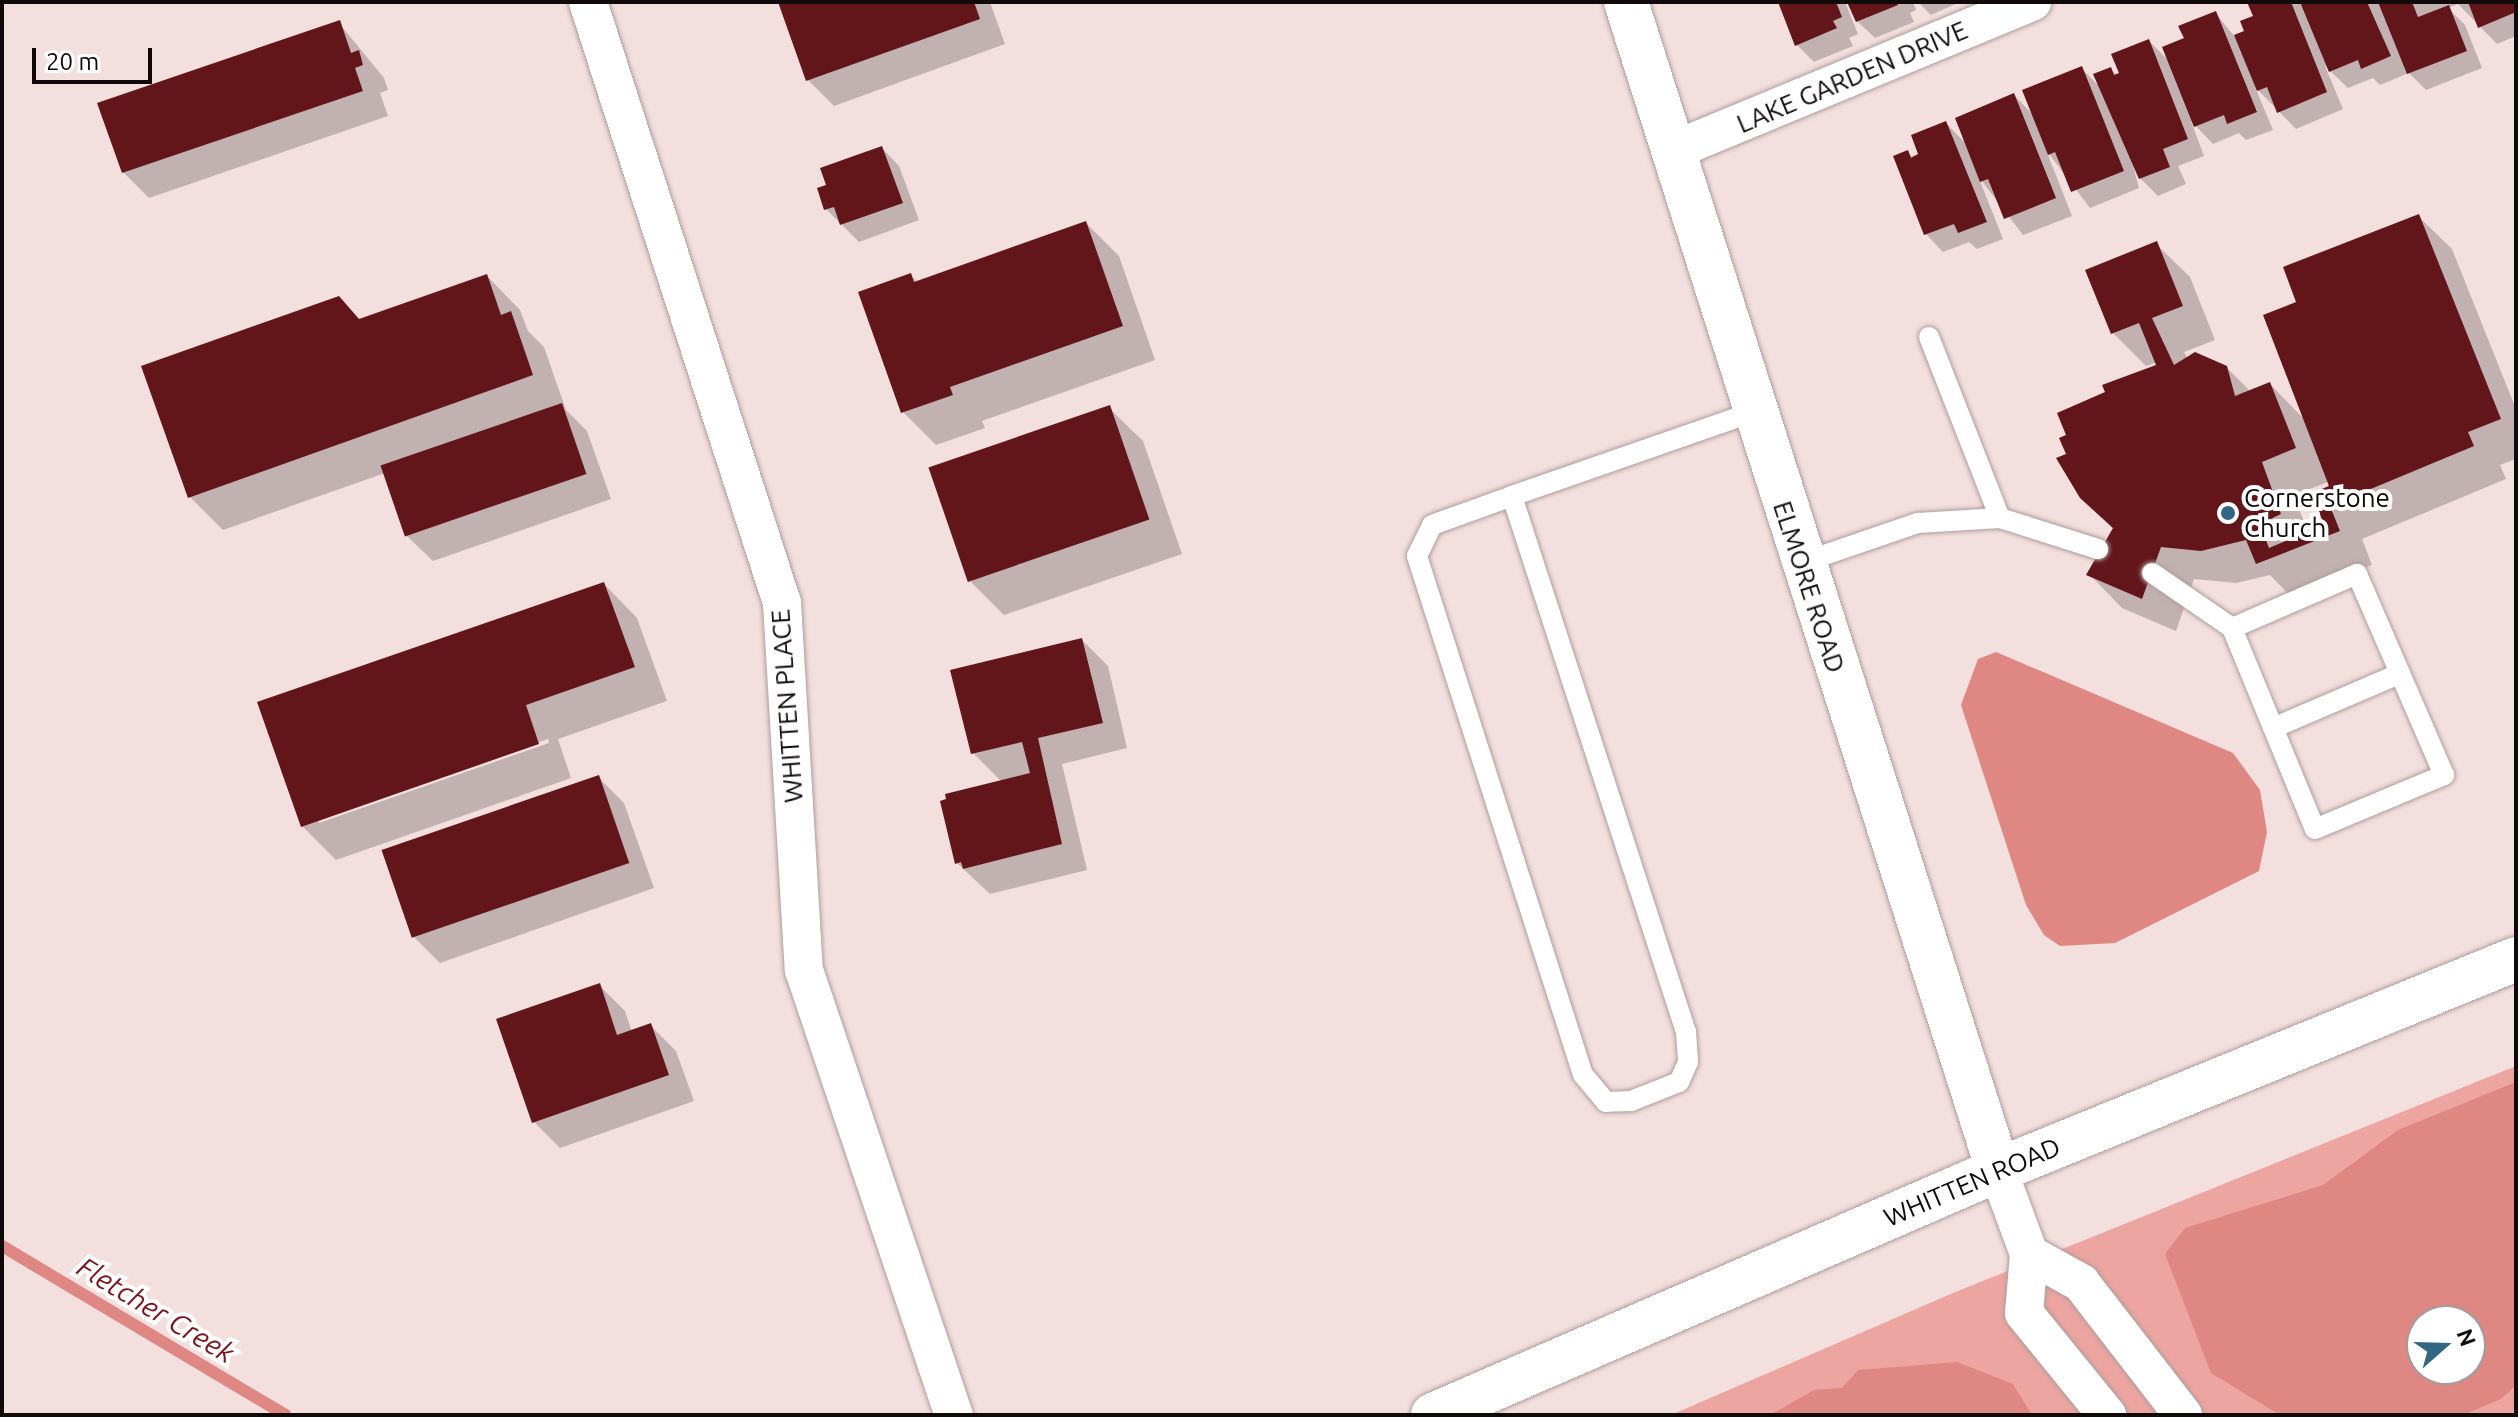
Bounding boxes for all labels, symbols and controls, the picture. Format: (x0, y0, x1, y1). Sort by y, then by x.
street label: LAKE GARDEN DRIVE (1732, 14, 1972, 140)
scale bar (36, 32, 156, 82)
text: 20 m (46, 48, 99, 75)
place label: Cornerstone Church (2244, 482, 2390, 544)
street label: ELMORE ROAD (1767, 497, 1851, 677)
marker: Cornerstone Church (2219, 504, 2237, 522)
street label: WHITTEN PLACE (765, 608, 809, 804)
street label: WHITTEN ROAD (1879, 1131, 2065, 1233)
water label: Fletcher Creek (71, 1250, 241, 1370)
north arrow (2406, 1305, 2486, 1385)
text: N (2453, 1325, 2482, 1349)

